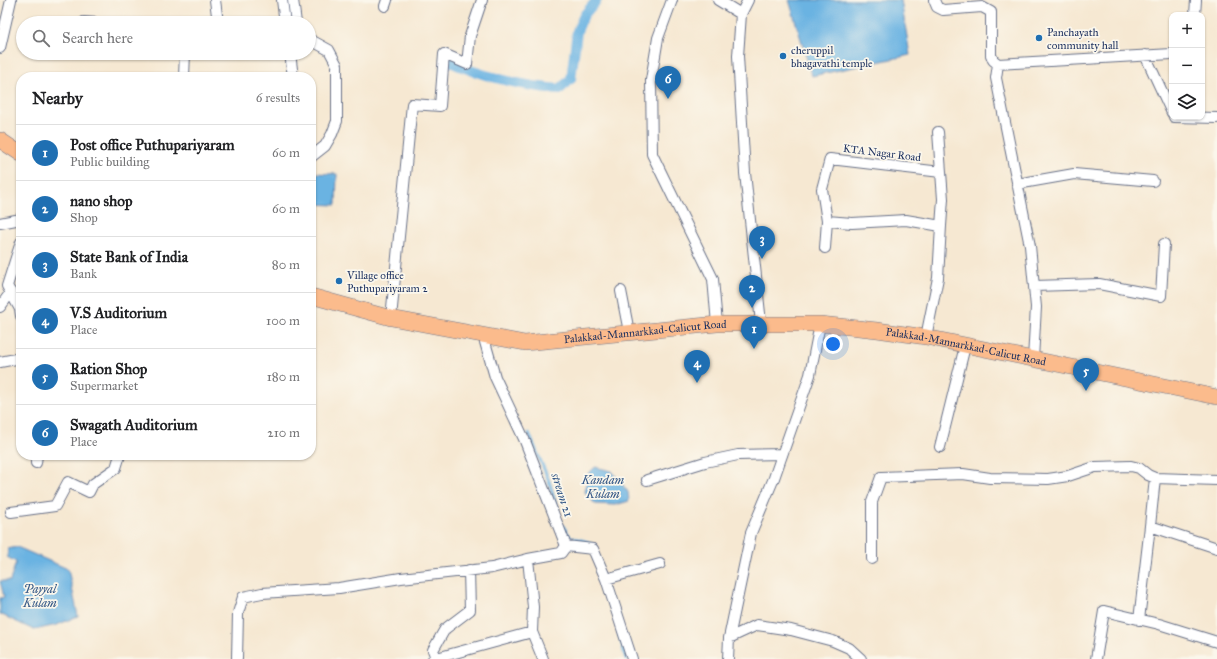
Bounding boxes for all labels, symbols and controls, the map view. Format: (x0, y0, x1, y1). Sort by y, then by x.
map controls (1169, 12, 1205, 120)
button: + (1169, 12, 1205, 48)
search box (16, 16, 316, 60)
place label: Panchayath community hall (1047, 26, 1119, 52)
icon: search (30, 27, 52, 49)
text: Search here (62, 29, 133, 47)
marker: Panchayath community hall (1034, 33, 1044, 43)
place label: cheruppil bhagavathi temple (791, 44, 873, 70)
button: − (1169, 48, 1205, 84)
marker: cheruppil bhagavathi temple (778, 51, 788, 61)
pin: 6 (655, 66, 681, 99)
button: layers (1169, 84, 1205, 120)
text: Nearby (32, 88, 83, 109)
text: 6 results (256, 90, 300, 106)
text: Post office Puthupariyaram (70, 136, 235, 154)
street label: KTA Nagar Road (842, 142, 922, 164)
text: 1 (42, 145, 48, 161)
text: 60 m (272, 145, 300, 161)
text: Public building (70, 154, 149, 170)
text: nano shop (70, 192, 132, 210)
text: 2 (42, 201, 48, 217)
text: 60 m (272, 201, 300, 217)
text: Shop (70, 210, 98, 226)
pin: 3 (749, 226, 775, 259)
text: State Bank of India (70, 248, 188, 266)
text: 3 (42, 257, 48, 273)
text: 80 m (272, 257, 300, 273)
text: Bank (70, 266, 97, 282)
place label: Village office Puthupariyaram 2 (346, 269, 428, 295)
pin: 2 (739, 275, 765, 308)
marker: Village office Puthupariyaram 2 (334, 276, 344, 286)
text: V.S Auditorium (70, 304, 167, 322)
text: 4 (41, 313, 49, 329)
text: 100 m (266, 313, 300, 329)
pin: 1 (741, 316, 767, 349)
street label: Palakkad-Mannarkkad-Calicut Road (563, 318, 727, 346)
text: Place (70, 322, 97, 338)
street label: Palakkad-Mannarkkad-Calicut Road (885, 325, 1048, 368)
your location (823, 334, 843, 354)
pin: 4 (684, 350, 710, 383)
pin: 5 (1073, 358, 1099, 391)
text: Ration Shop (70, 360, 147, 378)
text: 5 (42, 369, 48, 385)
text: 180 m (267, 369, 300, 385)
text: Supermarket (70, 378, 138, 394)
text: Swagath Auditorium (70, 416, 198, 434)
text: 6 (42, 425, 48, 441)
text: 210 m (267, 425, 300, 441)
text: Place (70, 434, 97, 450)
water label: stream 21 (548, 470, 576, 519)
water label: Kandam Kulam (581, 473, 625, 501)
water label: Payyal Kulam (22, 582, 58, 610)

